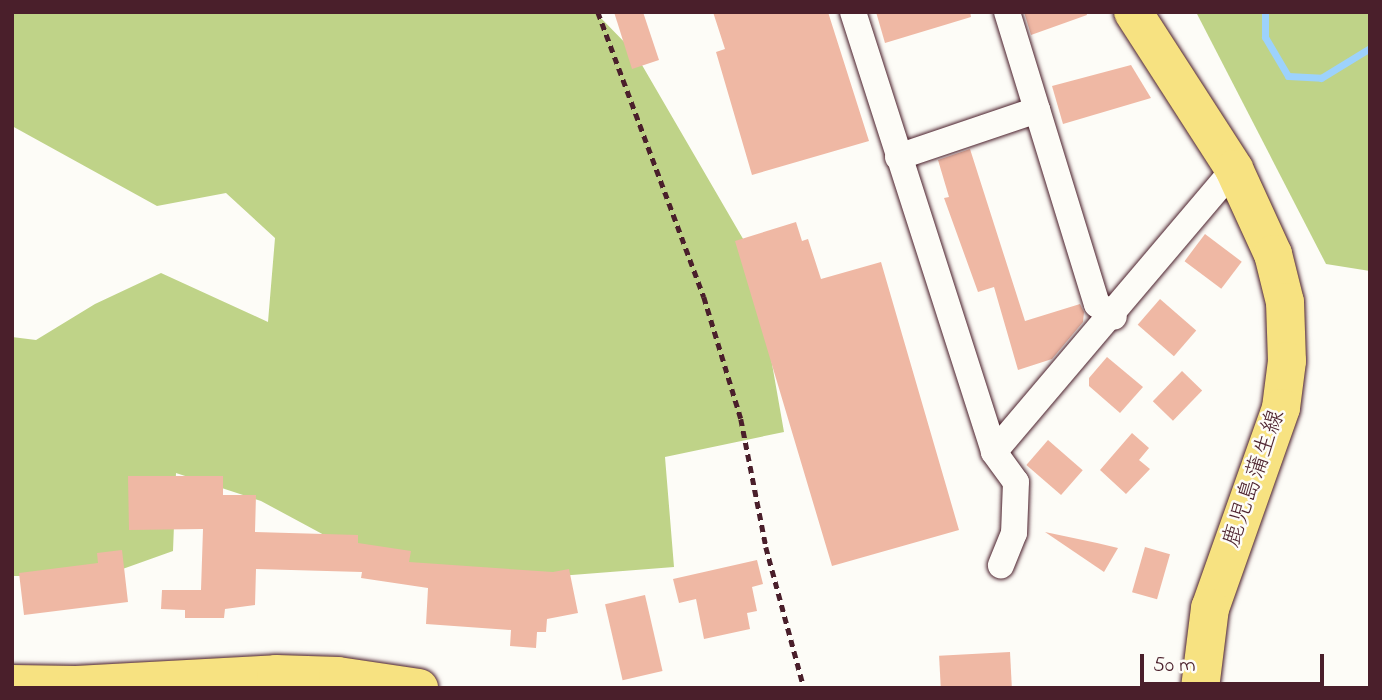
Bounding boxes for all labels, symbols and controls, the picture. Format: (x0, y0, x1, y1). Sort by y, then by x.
street label: 鹿児島蒲生線 (1218, 406, 1292, 552)
scale bar (1144, 640, 1328, 684)
text: 50 m (1153, 651, 1196, 681)

